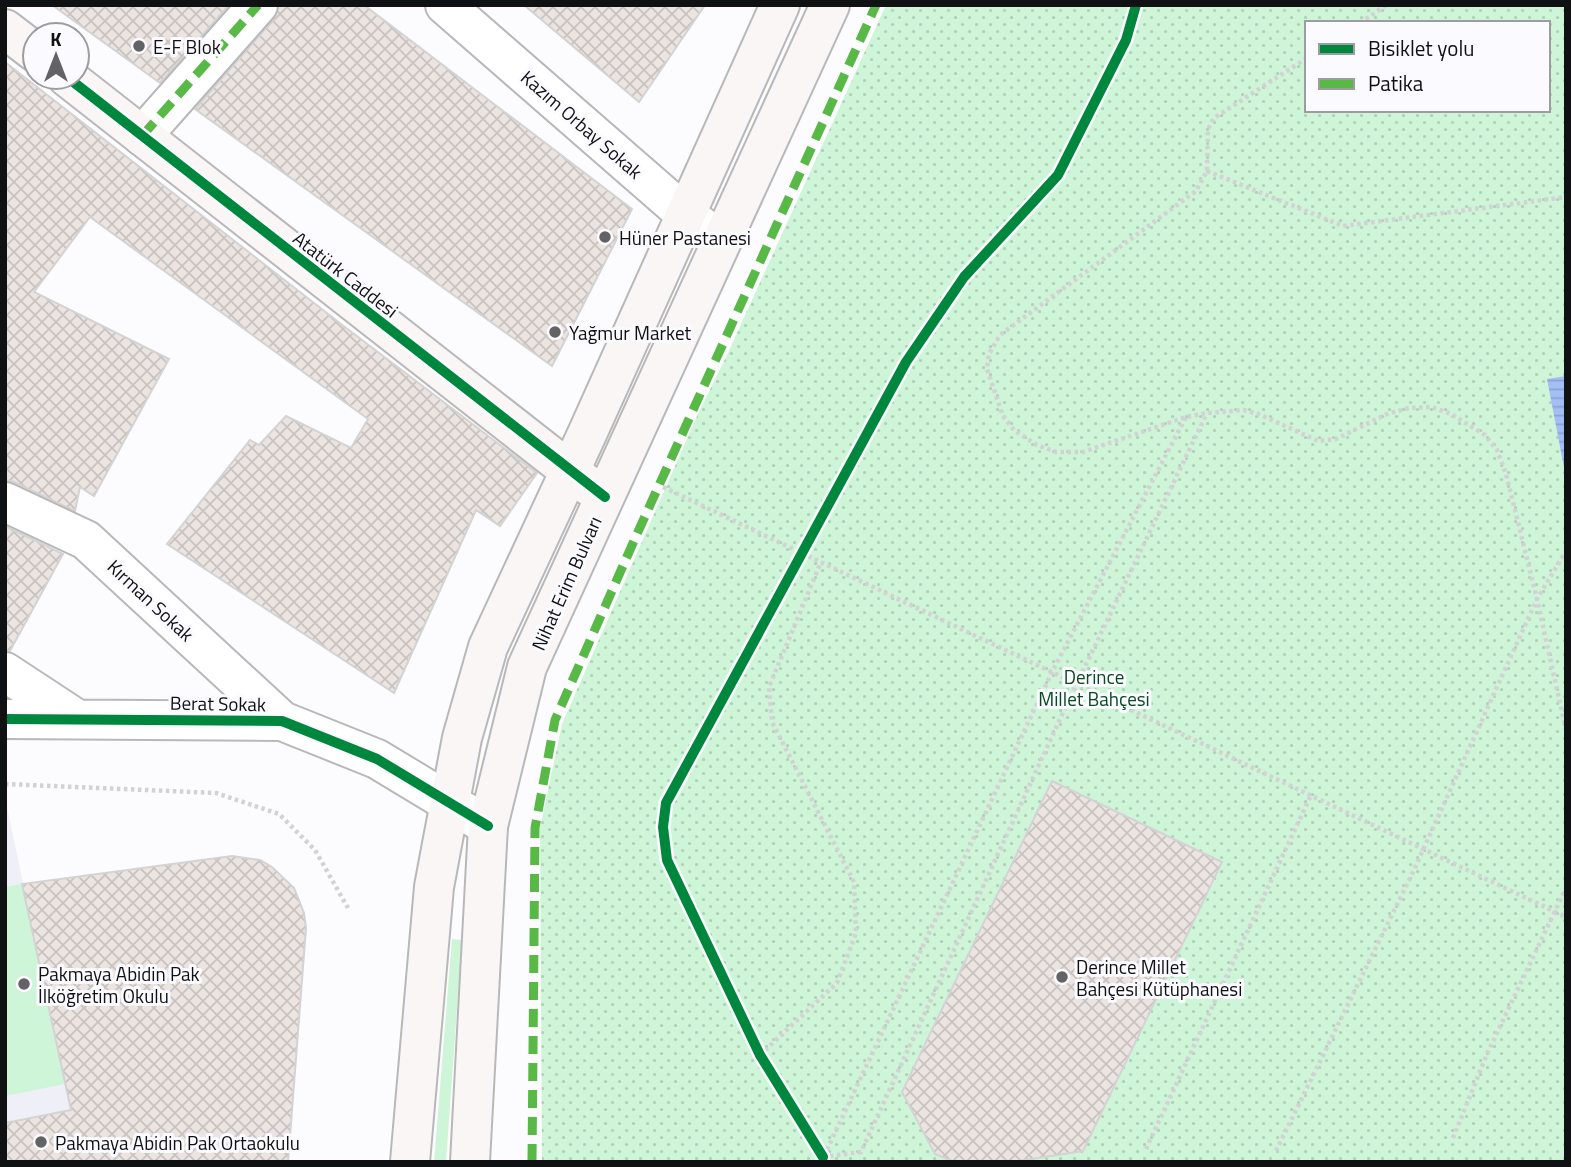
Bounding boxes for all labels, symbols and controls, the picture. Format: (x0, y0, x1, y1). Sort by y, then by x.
north arrow (21, 21, 91, 91)
legend (1305, 21, 1550, 112)
text: K (50, 24, 62, 53)
place label: E-F Blok (153, 32, 221, 61)
text: Bisiklet yolu (1368, 32, 1474, 64)
marker: E-F Blok (131, 38, 147, 54)
street label: Kazım Orbay Sokak (515, 63, 649, 185)
text: Patika (1368, 67, 1424, 99)
place label: Hüner Pastanesi (619, 223, 751, 252)
street label: Atatürk Caddesi (287, 224, 405, 324)
marker: Hüner Pastanesi (597, 229, 613, 245)
place label: Yağmur Market (569, 318, 691, 347)
marker: Yağmur Market (547, 324, 563, 340)
street label: Nihat Erim Bulvarı (523, 511, 609, 655)
street label: Kırman Sokak (101, 552, 201, 648)
park label: Derince Millet Bahçesi (1038, 662, 1150, 713)
street label: Berat Sokak (170, 688, 266, 718)
place label: Derince Millet Bahçesi Kütüphanesi (1076, 952, 1242, 1003)
place label: Pakmaya Abidin Pak İlköğretim Okulu (38, 959, 200, 1010)
marker: Derince Millet Bahçesi Kütüphanesi (1054, 969, 1070, 985)
marker: Pakmaya Abidin Pak İlköğretim Okulu (16, 976, 32, 992)
place label: Pakmaya Abidin Pak Ortaokulu (55, 1128, 300, 1157)
marker: Pakmaya Abidin Pak Ortaokulu (33, 1134, 49, 1150)

